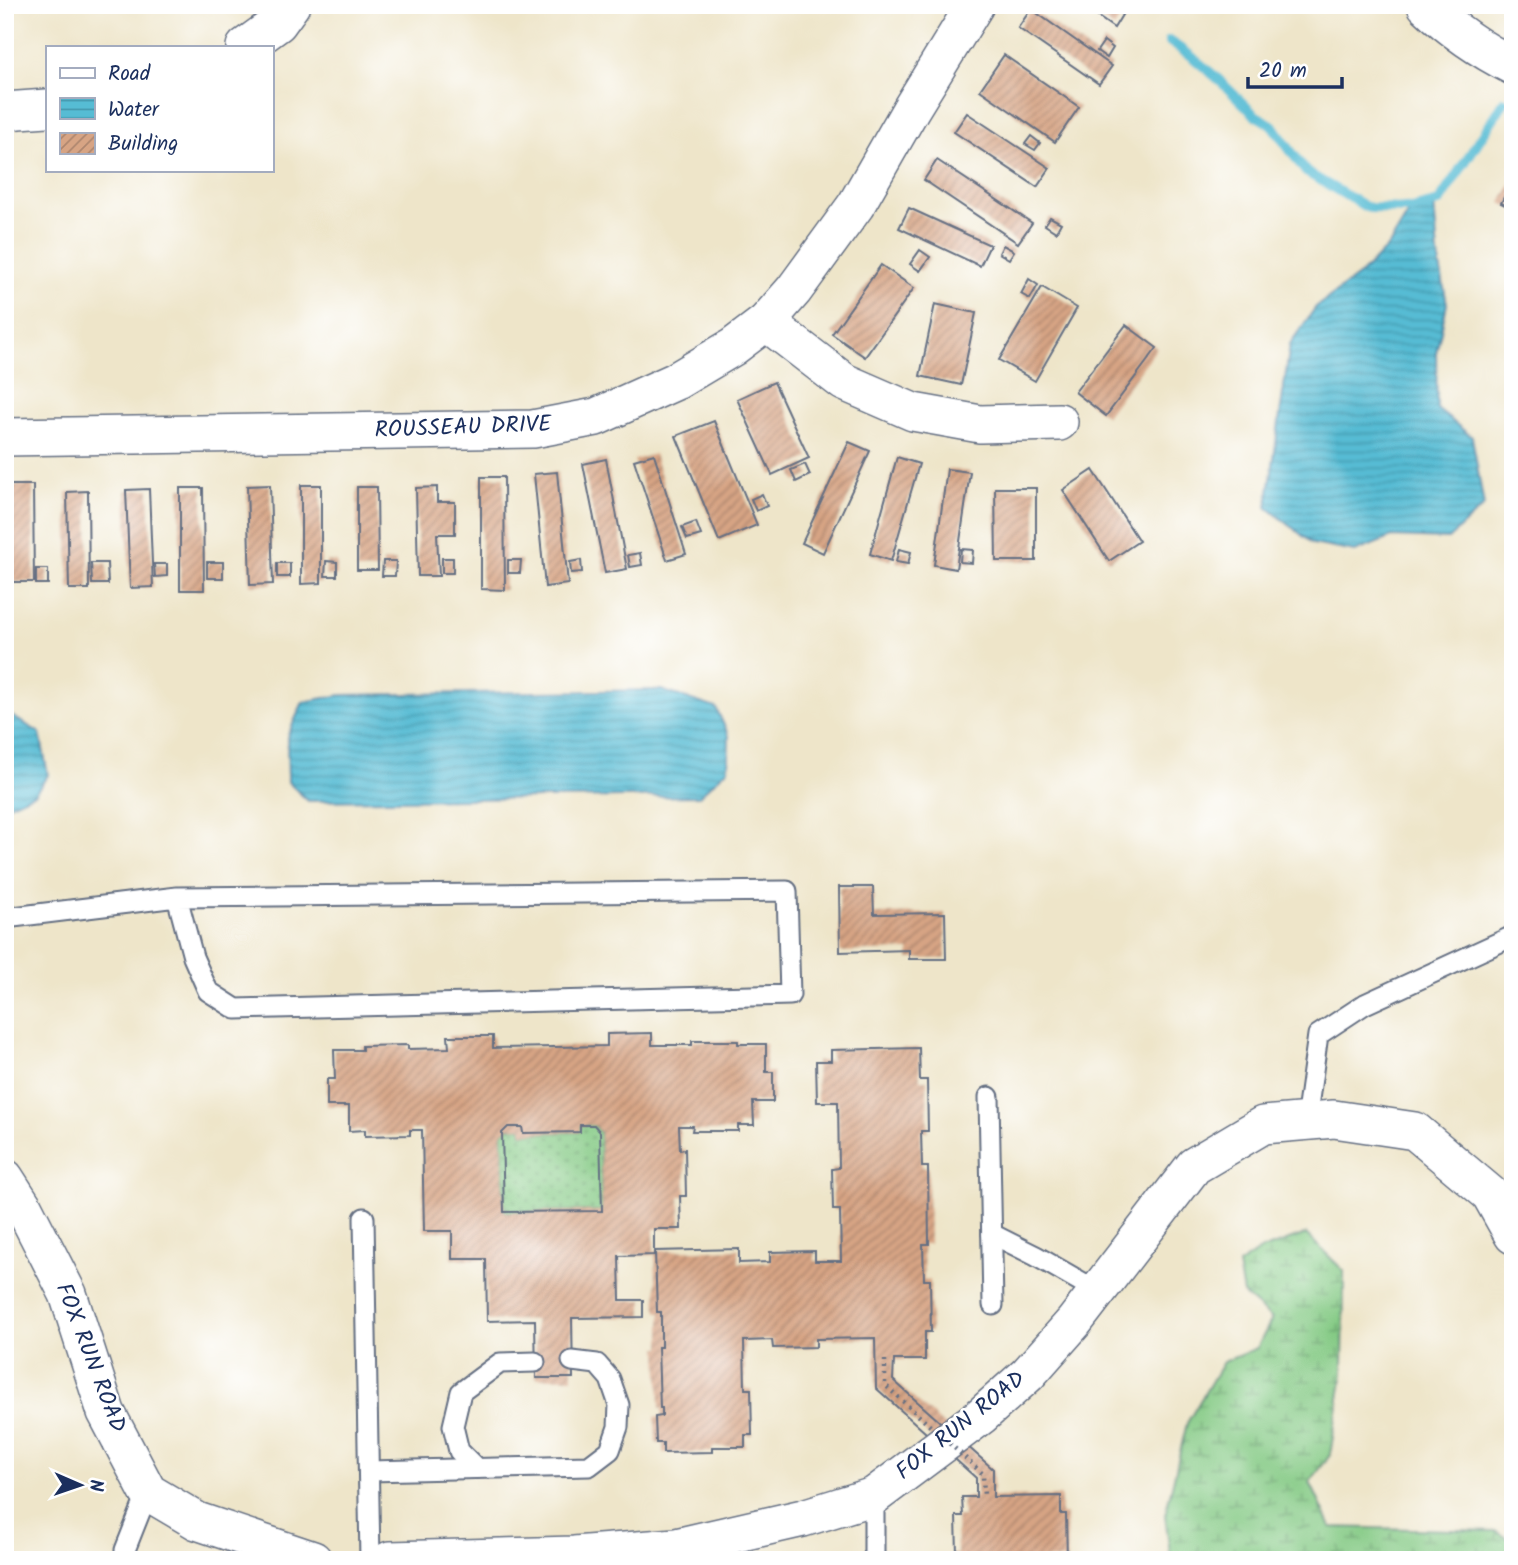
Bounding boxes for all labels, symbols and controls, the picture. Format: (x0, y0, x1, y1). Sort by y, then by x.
legend (46, 46, 273, 172)
scale bar (1248, 46, 1343, 90)
text: 20 m (1259, 55, 1307, 88)
text: Road (108, 58, 151, 91)
text: Water (108, 94, 160, 127)
text: Building (108, 128, 178, 161)
street label: ROUSSEAU DRIVE (374, 407, 553, 449)
street label: FOX RUN ROAD (45, 1278, 135, 1438)
street label: FOX RUN ROAD (888, 1362, 1034, 1490)
north arrow (46, 1450, 116, 1520)
text: N (80, 1479, 110, 1492)

